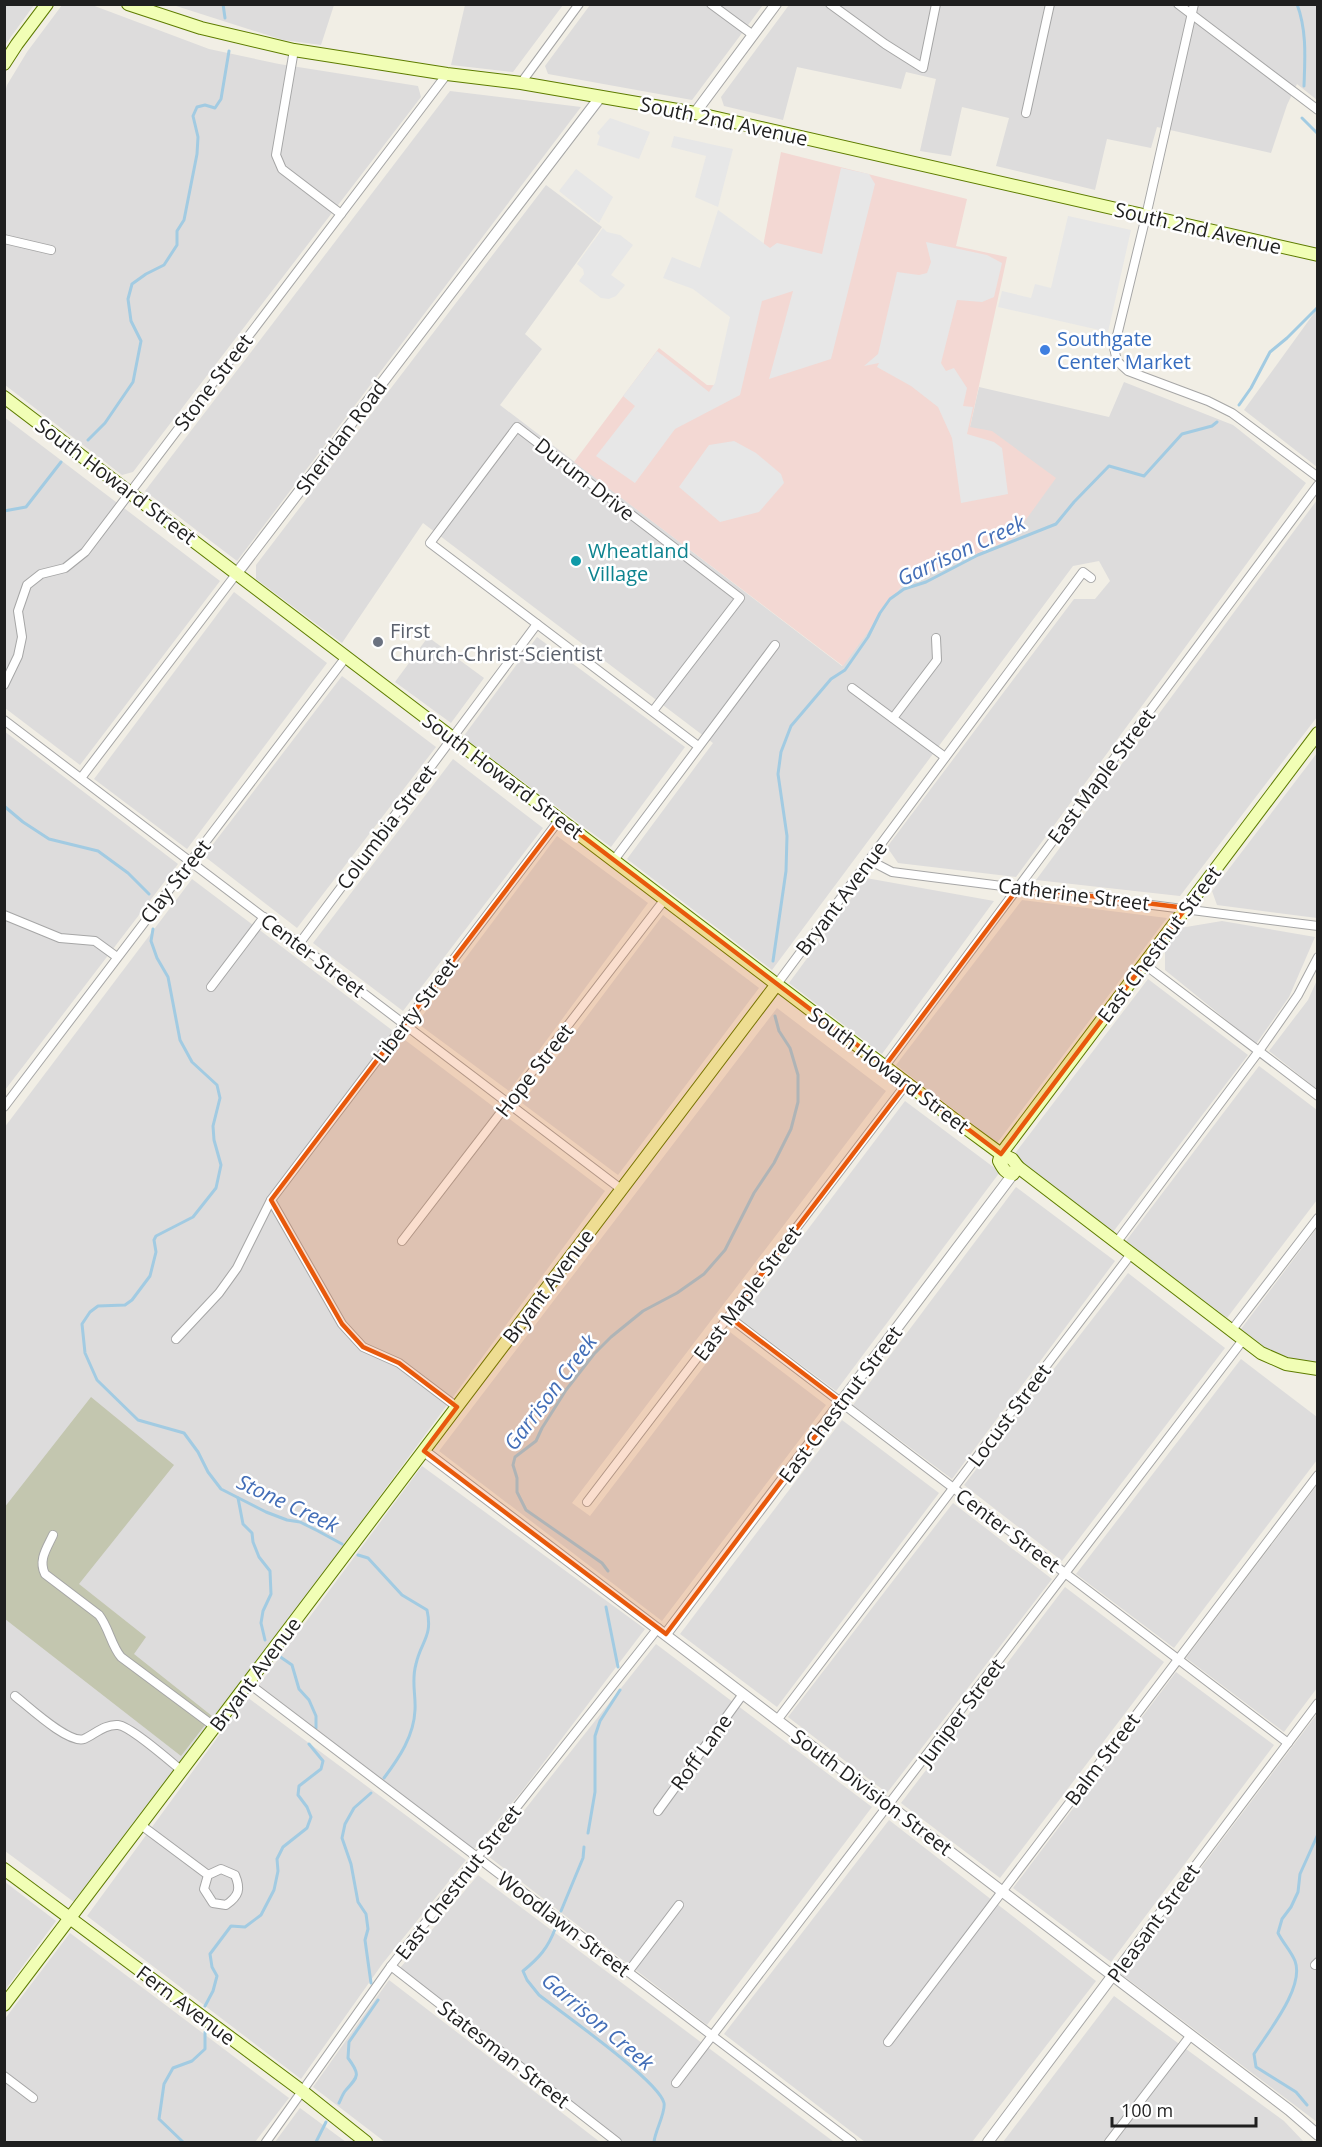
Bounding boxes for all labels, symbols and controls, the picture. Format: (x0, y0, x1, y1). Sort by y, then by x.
street label: South 2nd Avenue (638, 90, 810, 152)
street label: South 2nd Avenue (1112, 196, 1284, 260)
place label: Southgate Center Market (1057, 325, 1191, 375)
street label: Stone Street (168, 328, 258, 436)
marker: Southgate Center Market (1038, 343, 1052, 357)
street label: Sheridan Road (289, 374, 393, 500)
street label: South Howard Street (30, 412, 202, 550)
street label: Durum Drive (529, 431, 641, 527)
water label: Garrison Creek (892, 508, 1030, 592)
place label: Wheatland Village (588, 537, 689, 587)
marker: Wheatland Village (569, 554, 583, 568)
place label: First Church-Christ-Scientist (390, 617, 603, 667)
marker: First Church-Christ-Scientist (371, 635, 385, 649)
street label: East Maple Street (1041, 703, 1161, 849)
street label: South Howard Street (417, 707, 589, 845)
street label: Columbia Street (330, 759, 442, 895)
street label: Clay Street (134, 833, 216, 929)
street label: Bryant Avenue (789, 835, 893, 961)
street label: East Chestnut Street (1091, 860, 1227, 1028)
street label: Catherine Street (997, 871, 1151, 917)
street label: Center Street (255, 907, 371, 1003)
street label: Liberty Street (367, 952, 463, 1068)
street label: South Howard Street (803, 1001, 975, 1139)
street label: Hope Street (489, 1018, 579, 1122)
street label: East Maple Street (687, 1220, 807, 1366)
street label: Bryant Avenue (496, 1223, 600, 1349)
street label: East Chestnut Street (772, 1320, 908, 1488)
water label: Garrison Creek (497, 1328, 603, 1456)
street label: Locust Street (961, 1358, 1057, 1472)
water label: Stone Creek (233, 1467, 344, 1539)
street label: Center Street (950, 1482, 1066, 1578)
street label: Bryant Avenue (203, 1611, 307, 1737)
street label: Juniper Street (911, 1653, 1010, 1773)
street label: Balm Street (1059, 1707, 1145, 1811)
street label: Roff Lane (664, 1708, 738, 1796)
street label: South Division Street (786, 1723, 958, 1861)
street label: East Chestnut Street (389, 1799, 527, 1965)
street label: Pleasant Street (1101, 1858, 1205, 1988)
street label: Woodlawn Street (492, 1865, 636, 1983)
street label: Fern Avenue (131, 1959, 241, 2051)
water label: Garrison Creek (536, 1966, 661, 2077)
street label: Statesman Street (433, 1994, 575, 2114)
scale bar (1112, 2090, 1256, 2128)
text: 100 m (1121, 2098, 1173, 2122)

